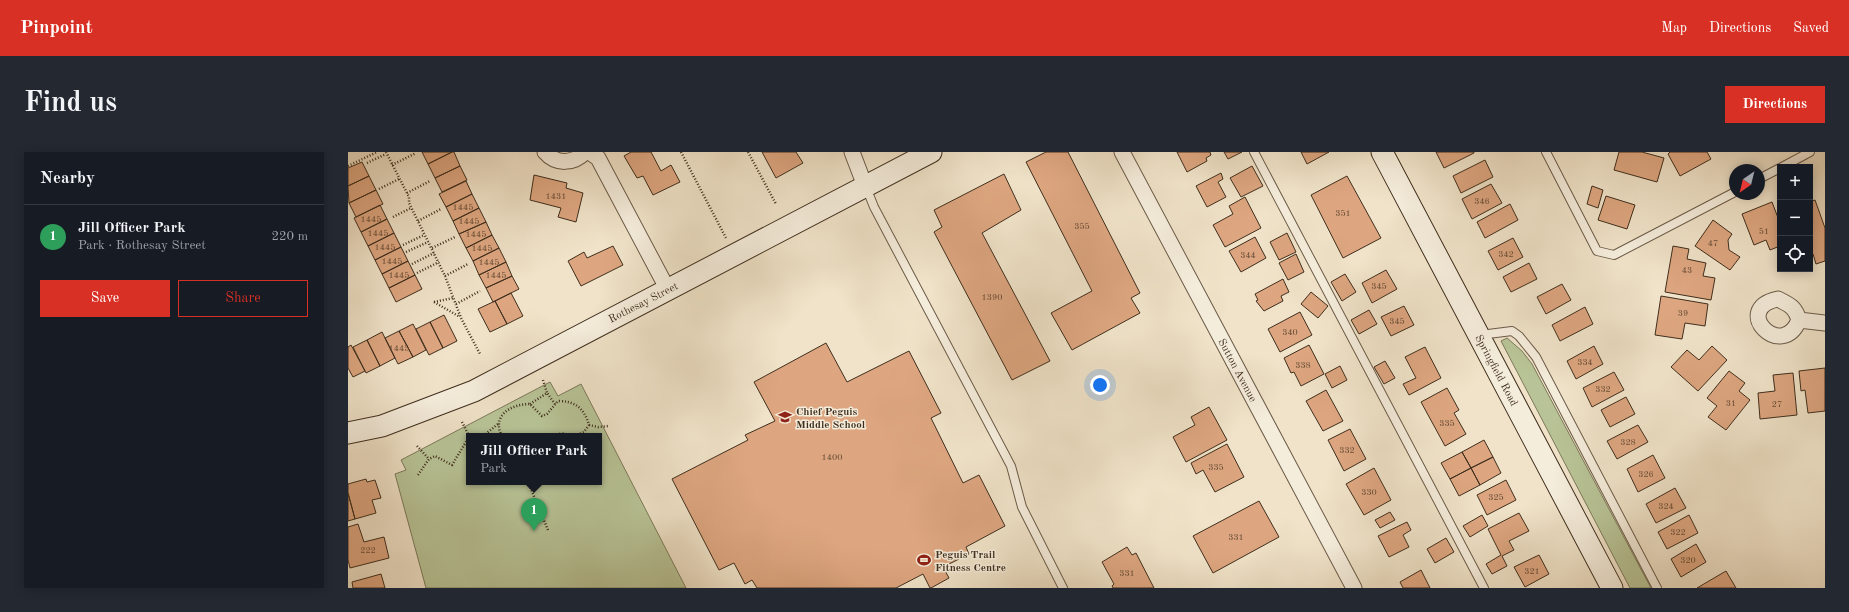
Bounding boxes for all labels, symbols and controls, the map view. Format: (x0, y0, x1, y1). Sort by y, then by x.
text: Pinpoint (20, 19, 93, 38)
text: Map (1661, 21, 1687, 35)
text: Directions (1709, 21, 1771, 35)
text: Saved (1793, 21, 1829, 35)
button: Directions (1725, 86, 1825, 123)
text: Find us (24, 90, 117, 118)
north arrow (1729, 164, 1765, 200)
map controls (1777, 164, 1813, 272)
button: + (1777, 164, 1813, 200)
text: Nearby (40, 170, 95, 187)
house number: 1431 (546, 192, 566, 201)
house number: 346 (1474, 197, 1490, 206)
button: − (1777, 200, 1813, 236)
house number: 1445 (453, 203, 473, 212)
house number: 351 (1335, 209, 1351, 218)
house number: 1445 (361, 215, 381, 224)
house number: 1445 (459, 217, 479, 226)
text: Jill Officer Park (78, 221, 186, 236)
house number: 355 (1074, 222, 1090, 231)
house number: 51 (1759, 227, 1769, 236)
house number: 1445 (368, 229, 388, 238)
text: 1 (49, 230, 57, 243)
text: 220 m (271, 230, 308, 243)
house number: 1445 (466, 230, 486, 239)
button: locate (1777, 236, 1813, 272)
text: Park · Rothesay Street (78, 239, 206, 252)
house number: 47 (1708, 239, 1718, 248)
house number: 1445 (375, 243, 395, 252)
house number: 1445 (472, 244, 492, 253)
house number: 342 (1498, 250, 1514, 259)
house number: 344 (1240, 251, 1256, 260)
house number: 1445 (382, 257, 402, 266)
house number: 1445 (479, 258, 499, 267)
house number: 43 (1682, 266, 1692, 275)
house number: 1445 (389, 271, 409, 280)
house number: 1445 (486, 271, 506, 280)
button: Save (40, 280, 170, 317)
button: Share (178, 280, 308, 317)
street label: Rothesay Street (607, 281, 680, 326)
house number: 345 (1371, 282, 1387, 291)
house number: 1390 (982, 293, 1002, 302)
house number: 39 (1678, 309, 1688, 318)
house number: 345 (1389, 317, 1405, 326)
house number: 340 (1282, 328, 1298, 337)
street label: Springfield Road (1472, 333, 1519, 408)
street label: Sutton Avenue (1215, 337, 1258, 404)
house number: 1445 (389, 344, 409, 353)
house number: 334 (1577, 358, 1593, 367)
house number: 338 (1295, 361, 1311, 370)
your location (1090, 375, 1110, 395)
house number: 332 (1595, 385, 1611, 394)
house number: 31 (1726, 399, 1736, 408)
house number: 27 (1772, 400, 1782, 409)
place label: Chief Peguis Middle School (796, 407, 866, 431)
school or university icon: Chief Peguis Middle School (777, 409, 793, 425)
house number: 335 (1439, 419, 1455, 428)
popup (466, 433, 602, 485)
house number: 328 (1620, 438, 1636, 447)
text: Jill Officer Park (480, 444, 588, 459)
house number: 332 (1339, 446, 1355, 455)
house number: 1400 (822, 453, 842, 462)
text: Park (480, 462, 507, 475)
house number: 335 (1208, 463, 1224, 472)
house number: 326 (1638, 470, 1654, 479)
house number: 330 (1361, 488, 1377, 497)
house number: 325 (1488, 493, 1504, 502)
pin: 1 (521, 498, 547, 531)
house number: 324 (1658, 502, 1674, 511)
house number: 322 (1670, 528, 1686, 537)
house number: 331 (1228, 533, 1244, 542)
house number: 222 (360, 546, 376, 555)
place label: Peguis Trail Fitness Centre (935, 550, 1006, 574)
sports icon: Peguis Trail Fitness Centre (916, 552, 932, 568)
house number: 320 (1680, 556, 1696, 565)
house number: 321 (1524, 567, 1540, 576)
house number: 331 (1119, 569, 1135, 578)

